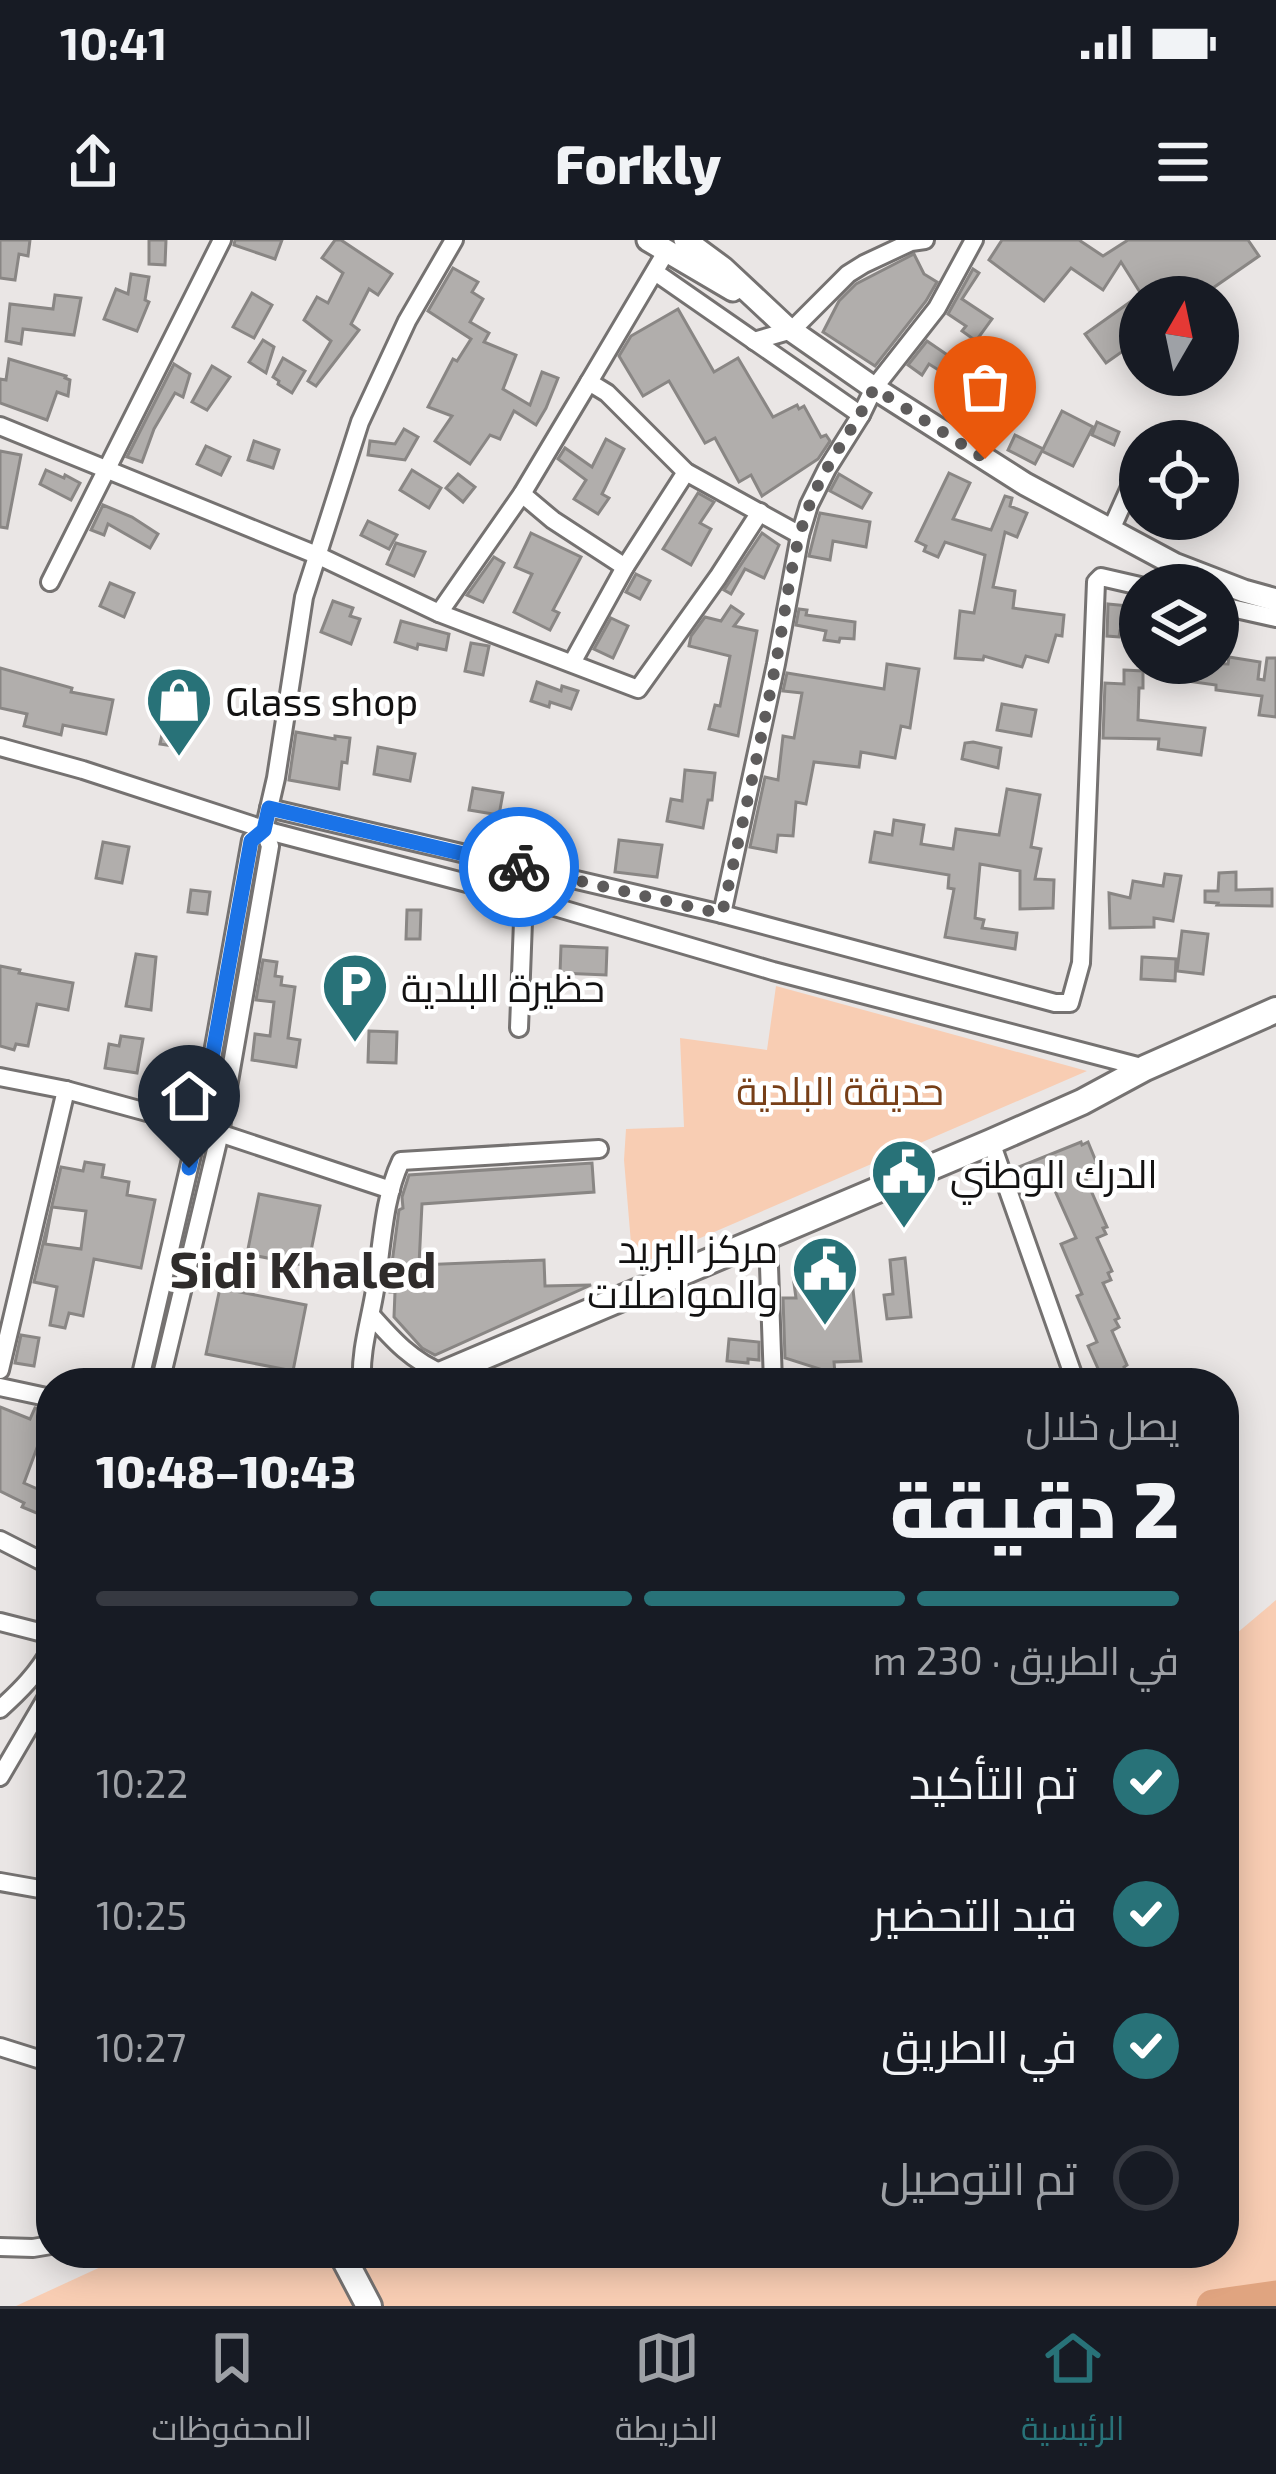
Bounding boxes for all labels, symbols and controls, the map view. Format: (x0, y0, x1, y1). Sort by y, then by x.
text: 10:41 (60, 15, 168, 69)
icon: share (60, 129, 126, 195)
icon: menu (1150, 129, 1216, 195)
text: Forkly (555, 130, 721, 195)
north arrow (1119, 276, 1239, 396)
map controls (1119, 276, 1239, 684)
pin (934, 336, 1036, 459)
icon: bag (952, 354, 1018, 420)
button: locate (1119, 420, 1239, 540)
button: layers (1119, 564, 1239, 684)
shop icon: Glass shop (144, 665, 214, 759)
place label: Glass shop (225, 677, 418, 724)
courier (459, 807, 579, 927)
icon: bike (486, 834, 552, 900)
parking icon: حظيرة البلدية (320, 951, 390, 1045)
place label: حظيرة البلدية (401, 963, 605, 1011)
pin (138, 1045, 240, 1168)
icon: home (156, 1063, 222, 1129)
park label: حديقة البلدية (736, 1066, 944, 1113)
public building icon: الدرك الوطني (869, 1137, 939, 1231)
place label: الدرك الوطني (950, 1149, 1158, 1205)
place label: مركز البريد والمواصلات (587, 1224, 778, 1317)
public building icon: مركز البريد والمواصلات (790, 1234, 860, 1328)
district label: Sidi Khaled (169, 1237, 437, 1298)
text: يصل خلال (1026, 1401, 1179, 1448)
text: 10:43–10:48 (96, 1443, 356, 1497)
text: 2 دقيقة (890, 1460, 1179, 1554)
text: في الطريق · 230 m (873, 1636, 1179, 1683)
icon: check (1113, 1749, 1179, 1815)
text: تم التأكيد (909, 1754, 1077, 1808)
text: 10:22 (96, 1759, 188, 1806)
icon: check (1113, 1881, 1179, 1947)
text: قيد التحضير (872, 1886, 1077, 1940)
text: 10:25 (96, 1891, 187, 1938)
icon: check (1113, 2013, 1179, 2079)
text: في الطريق (881, 2018, 1077, 2072)
text: 10:27 (96, 2023, 186, 2070)
text: تم التوصيل (880, 2150, 1077, 2204)
tab: المحفوظات (152, 2325, 312, 2459)
tab: الخريطة (615, 2325, 718, 2459)
tab: الرئيسية (1021, 2325, 1125, 2459)

